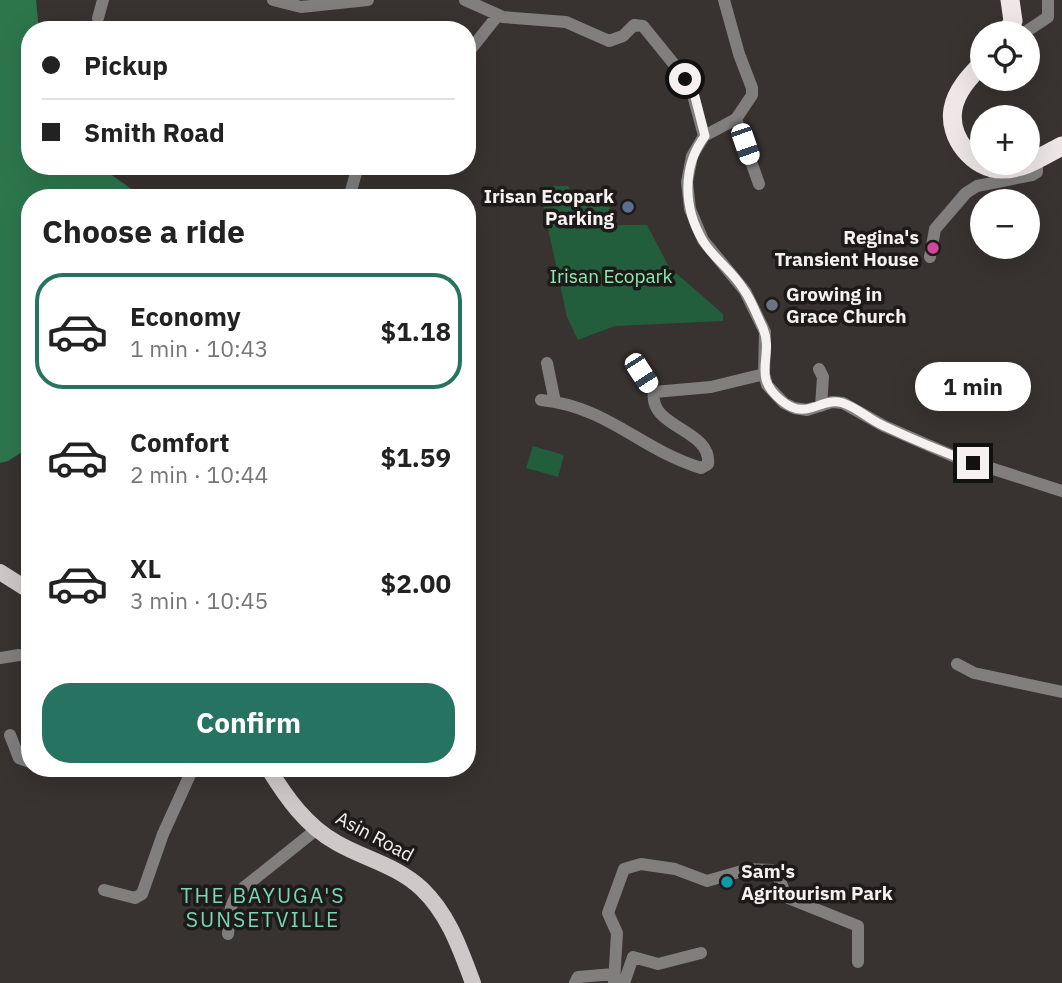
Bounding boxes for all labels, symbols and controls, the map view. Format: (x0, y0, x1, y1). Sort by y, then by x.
map controls (970, 21, 1040, 259)
button: locate (970, 21, 1040, 91)
text: Pickup (84, 48, 168, 82)
route start (669, 63, 701, 95)
button: + (970, 105, 1040, 175)
text: Smith Road (84, 115, 225, 149)
car (729, 121, 762, 167)
place label: Irisan Ecopark Parking (484, 184, 614, 230)
button: − (970, 189, 1040, 259)
marker: Irisan Ecopark Parking (620, 199, 636, 215)
text: Choose a ride (42, 210, 245, 252)
place label: Regina's Transient House (774, 225, 919, 271)
marker: Regina's Transient House (925, 240, 941, 256)
park label: Irisan Ecopark (549, 264, 673, 288)
place label: Growing in Grace Church (786, 282, 907, 328)
marker: Growing in Grace Church (764, 297, 780, 313)
text: Economy (130, 299, 241, 333)
icon: car (46, 300, 109, 363)
text: $1.18 (381, 314, 451, 348)
text: 1 min · 10:43 (130, 333, 268, 363)
car (621, 350, 662, 396)
callout: 1 min (915, 362, 1031, 410)
text: 1 min (943, 371, 1003, 401)
text: Comfort (130, 425, 229, 459)
icon: car (46, 426, 109, 489)
text: $1.59 (381, 440, 451, 474)
route end (957, 447, 989, 479)
text: 2 min · 10:44 (130, 459, 268, 489)
text: XL (130, 551, 161, 585)
icon: car (46, 552, 109, 615)
text: $2.00 (381, 566, 451, 600)
text: 3 min · 10:45 (130, 585, 268, 615)
button: Confirm (42, 683, 455, 763)
street label: Asin Road (332, 805, 418, 867)
place label: Sam's Agritourism Park (741, 859, 893, 905)
marker: Sam's Agritourism Park (719, 874, 735, 890)
district label: THE BAYUGA'S SUNSETVILLE (181, 881, 345, 933)

